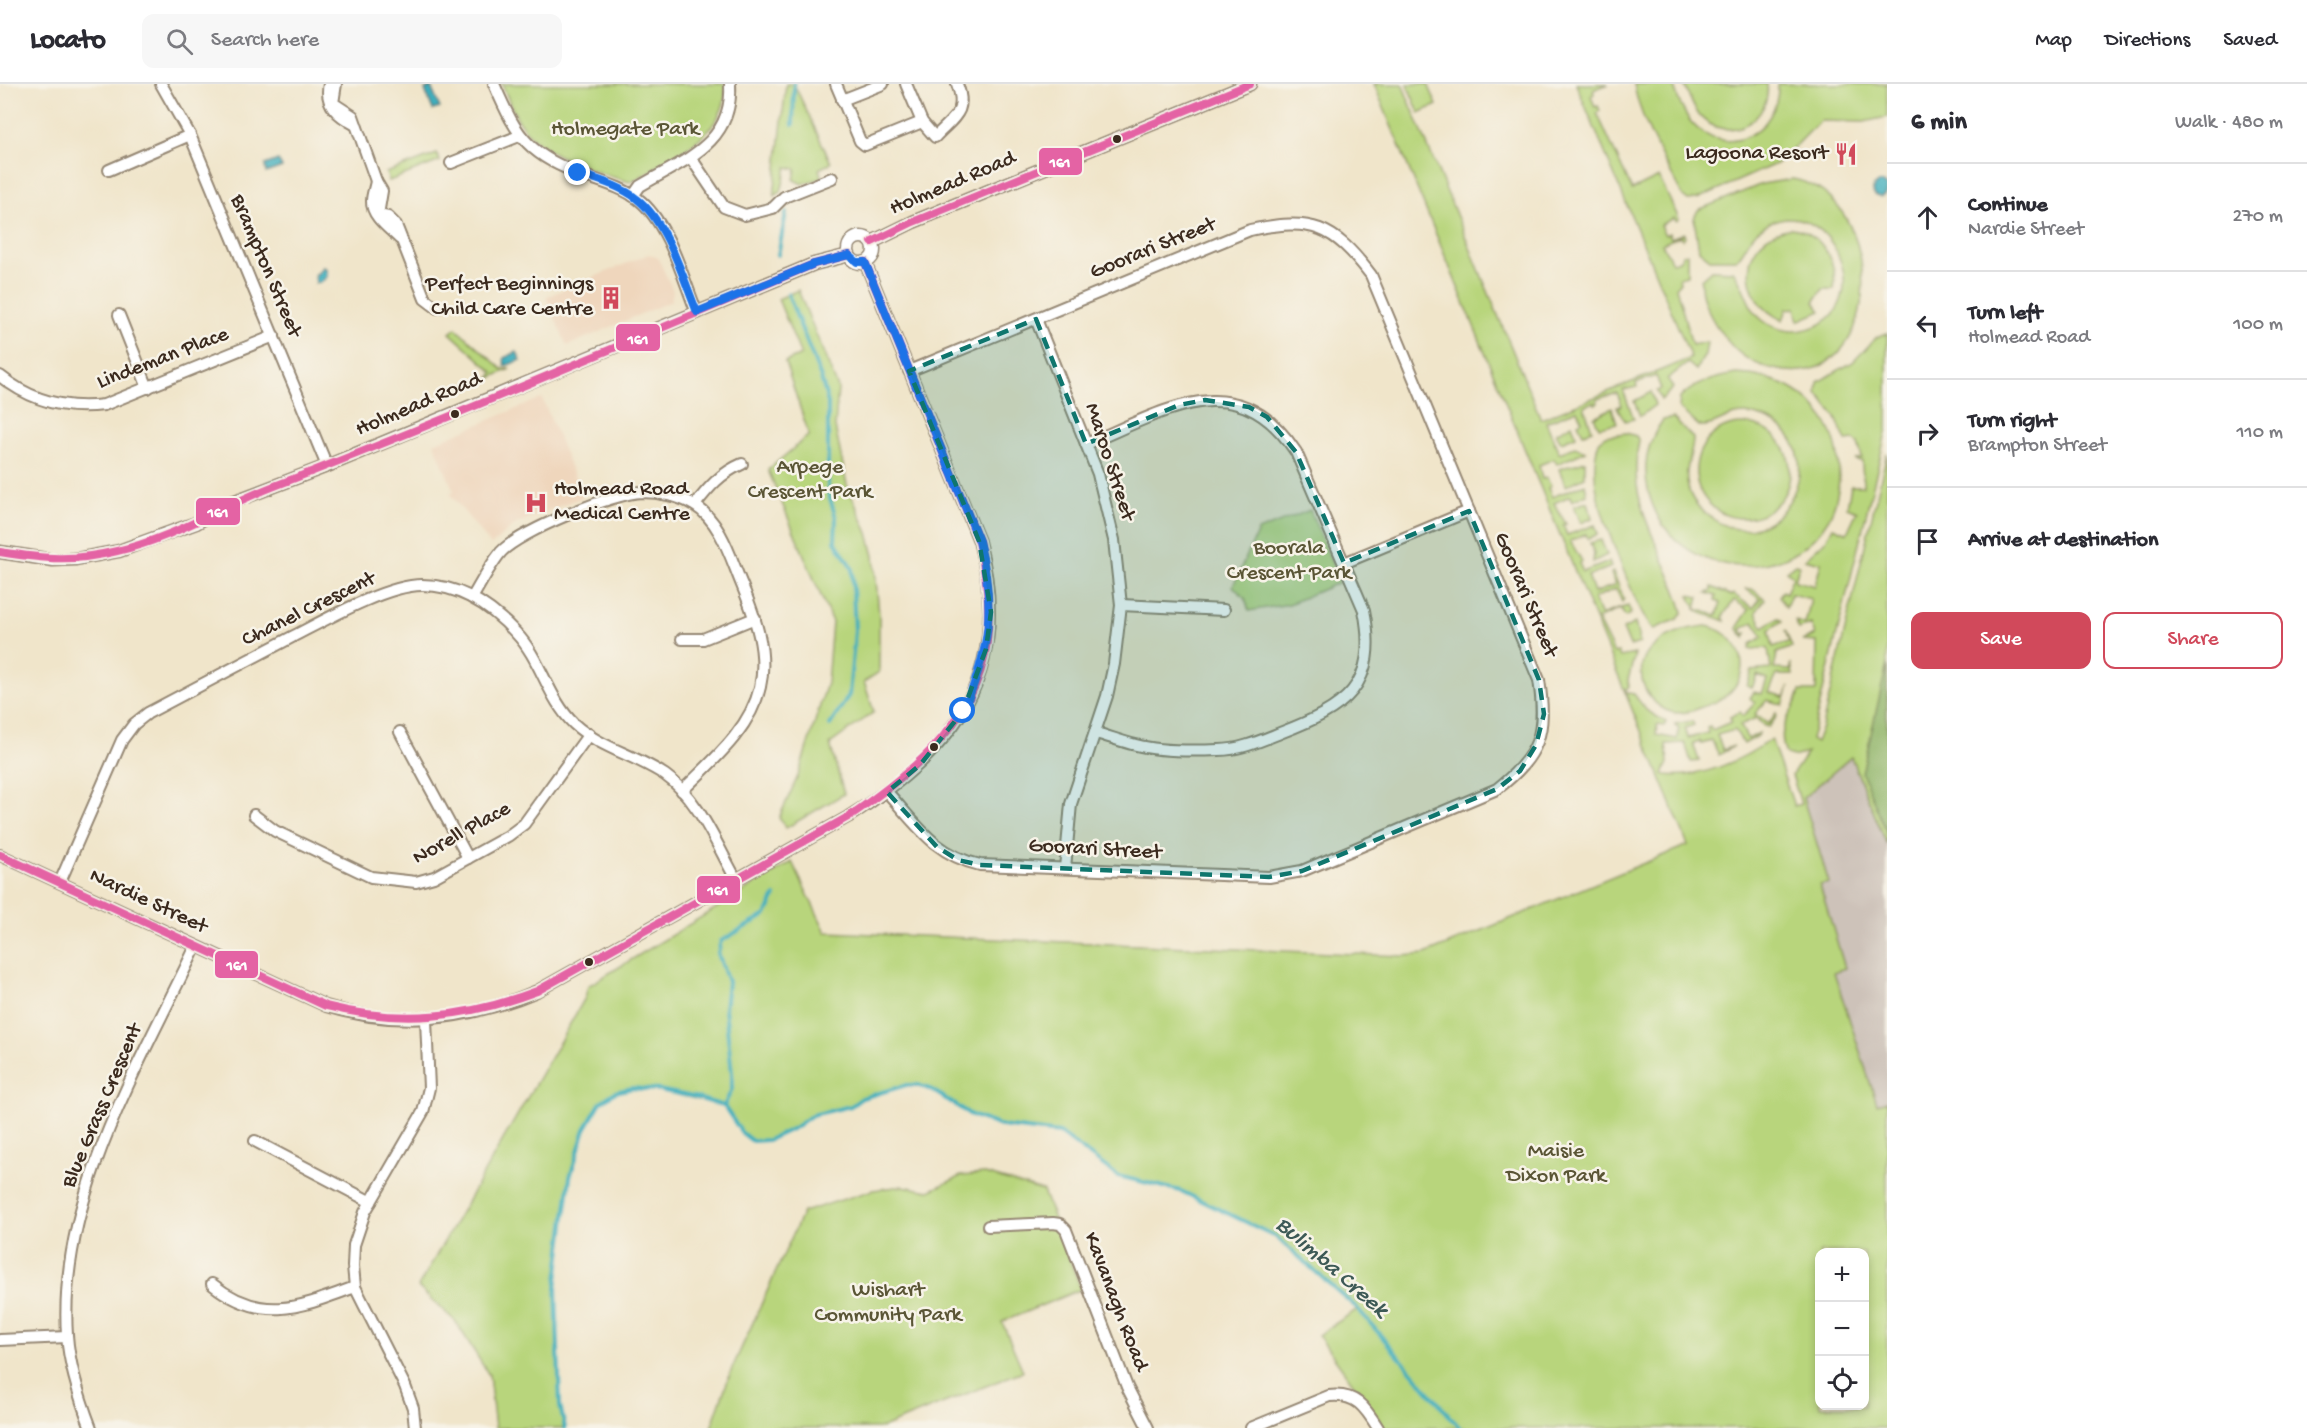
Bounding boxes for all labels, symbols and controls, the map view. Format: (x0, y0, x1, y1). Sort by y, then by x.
search box (142, 14, 562, 68)
text: Locato (30, 25, 106, 58)
icon: search (163, 25, 196, 58)
text: Search here (211, 28, 319, 54)
text: Map (2035, 29, 2072, 54)
text: Directions (2105, 29, 2190, 54)
text: Saved (2223, 29, 2277, 54)
text: 6 min (1911, 108, 1967, 139)
text: Walk · 480 m (2175, 112, 2283, 135)
park label: Holmegate Park (551, 117, 701, 143)
unlabelled marker (1111, 133, 1123, 145)
place label: Lagoona Resort (1685, 141, 1830, 167)
restaurant icon: Lagoona Resort (1833, 141, 1859, 167)
street label: Holmead Road (886, 145, 1022, 222)
line badge: 161 (1038, 147, 1083, 176)
text: 161 (1048, 155, 1071, 174)
route end (564, 159, 590, 185)
street label: Brampton Street (223, 190, 308, 343)
text: Continue (1968, 193, 2048, 219)
icon: ahead (1911, 201, 1944, 234)
text: 270 m (2233, 206, 2283, 229)
street label: Goorari Street (1086, 211, 1221, 286)
text: Nardie Street (1968, 219, 2084, 242)
place label: Perfect Beginnings Child Care Centre (424, 272, 594, 323)
building icon: Perfect Beginnings Child Care Centre (598, 285, 624, 311)
text: Turn left (1968, 301, 2042, 327)
icon: left (1911, 309, 1944, 342)
text: 100 m (2233, 314, 2283, 337)
street label: Lindeman Place (93, 322, 233, 396)
line badge: 161 (615, 323, 661, 352)
text: Holmead Road (1968, 327, 2090, 350)
text: 161 (626, 332, 649, 351)
street label: Holmead Road (352, 366, 488, 443)
street label: Maroo Street (1078, 400, 1141, 526)
unlabelled marker (449, 408, 461, 420)
text: Turn right (1968, 409, 2056, 435)
icon: right (1911, 417, 1944, 450)
text: 110 m (2237, 422, 2283, 445)
text: Brampton Street (1968, 435, 2107, 458)
park label: Arpege Crescent Park (748, 455, 874, 506)
place label: Holmead Road Medical Centre (554, 477, 691, 528)
hospital icon: Holmead Road Medical Centre (523, 490, 549, 516)
line badge: 161 (195, 497, 241, 526)
text: 161 (206, 505, 229, 524)
icon: arrive (1911, 525, 1944, 558)
text: Arrive at destination (1968, 528, 2158, 554)
street label: Goorari Street (1487, 529, 1564, 663)
park label: Boorala Crescent Park (1227, 536, 1353, 587)
street label: Chanel Crescent (238, 566, 382, 654)
button: Save (1911, 612, 2091, 669)
button: Share (2103, 612, 2283, 669)
route start (949, 697, 975, 723)
unlabelled marker (928, 741, 940, 753)
street label: Norell Place (409, 796, 516, 872)
street label: Goorari Street (1028, 834, 1164, 867)
street label: Nardie Street (85, 863, 213, 942)
line badge: 161 (696, 875, 741, 904)
text: 161 (706, 883, 729, 902)
line badge: 161 (214, 950, 259, 979)
unlabelled marker (583, 956, 595, 968)
text: 161 (225, 958, 248, 977)
street label: Blue Grass Crescent (56, 1018, 150, 1193)
park label: Maisie Dixon Park (1504, 1139, 1608, 1190)
water label: Bulimba Creek (1269, 1211, 1395, 1326)
street label: Kavanagh Road (1077, 1229, 1154, 1377)
map controls (1815, 1248, 1869, 1410)
button: + (1815, 1248, 1869, 1302)
park label: Wishart Community Park (814, 1278, 964, 1329)
button: − (1815, 1302, 1869, 1356)
button: locate (1815, 1356, 1869, 1410)

